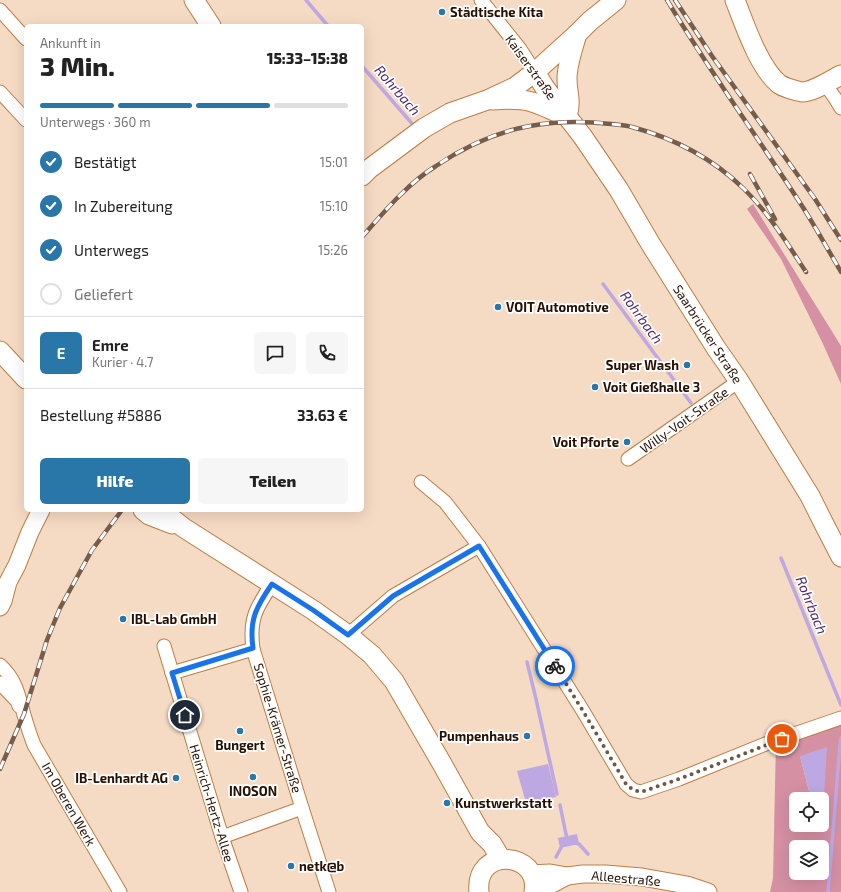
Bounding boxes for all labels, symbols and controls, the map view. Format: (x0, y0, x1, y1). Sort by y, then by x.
place label: Städtische Kita (450, 4, 543, 20)
marker: Städtische Kita (437, 7, 447, 17)
street label: Kaiserstraße (502, 31, 560, 103)
text: Ankunft in (40, 35, 101, 51)
text: 15:33–15:38 (267, 49, 348, 67)
text: 3 Min. (40, 50, 115, 81)
water label: Rohrbach (372, 61, 424, 119)
text: Unterwegs · 360 m (40, 114, 151, 130)
icon: check (40, 151, 62, 173)
text: Bestätigt (74, 153, 136, 171)
text: 15:01 (320, 154, 348, 170)
icon: check (40, 195, 62, 217)
text: In Zubereitung (74, 197, 173, 215)
text: 15:10 (320, 198, 348, 214)
icon: check (40, 239, 62, 261)
text: Unterwegs (74, 241, 149, 259)
text: 15:26 (318, 242, 348, 258)
street label: Saarbrücker Straße (670, 282, 746, 386)
text: Geliefert (74, 285, 133, 303)
water label: Rohrbach (617, 287, 667, 347)
place label: VOIT Automotive (506, 299, 609, 315)
marker: VOIT Automotive (493, 302, 503, 312)
button: chat (254, 332, 296, 374)
button: phone (306, 332, 348, 374)
text: Emre (92, 336, 129, 354)
text: E (57, 344, 65, 362)
text: Kurier · 4.7 (92, 354, 153, 370)
place label: Super Wash (606, 357, 679, 373)
marker: Super Wash (682, 360, 692, 370)
place label: Voit Gießhalle 3 (603, 379, 700, 395)
marker: Voit Gießhalle 3 (590, 382, 600, 392)
street label: Willy-Voit-Straße (637, 384, 731, 456)
text: Bestellung #5886 (40, 406, 162, 424)
text: 33.63 € (297, 406, 348, 424)
place label: Voit Pforte (553, 434, 619, 450)
marker: Voit Pforte (622, 437, 632, 447)
button: Hilfe (40, 458, 190, 504)
button: Teilen (198, 458, 348, 504)
water label: Rohrbach (793, 574, 831, 636)
place label: IBL-Lab GmbH (131, 611, 217, 627)
marker: IBL-Lab GmbH (118, 614, 128, 624)
courier (535, 646, 575, 686)
icon: bike (544, 655, 566, 677)
street label: Sophie-Krämer-Straße (251, 661, 305, 795)
pin (168, 698, 202, 732)
icon: home (174, 704, 196, 726)
pin (765, 722, 799, 756)
marker: Bungert (235, 726, 245, 736)
place label: Pumpenhaus (439, 728, 519, 744)
icon: bag (771, 728, 793, 750)
marker: Pumpenhaus (522, 731, 532, 741)
place label: Bungert (215, 737, 265, 753)
street label: Heinrich-Hertz-Allee (186, 742, 238, 864)
street label: Im Oberen Werk (39, 759, 100, 849)
place label: IB-Lenhardt AG (75, 770, 168, 786)
marker: INOSON (248, 772, 258, 782)
marker: IB-Lenhardt AG (171, 773, 181, 783)
place label: INOSON (229, 783, 277, 799)
map controls (789, 792, 829, 880)
button: locate (789, 792, 829, 832)
place label: Kunstwerkstatt (455, 795, 553, 811)
marker: Kunstwerkstatt (442, 798, 452, 808)
button: layers (789, 840, 829, 880)
place label: netk@b (299, 858, 345, 874)
marker: netk@b (286, 861, 296, 871)
street label: Alleestraße (591, 867, 661, 889)

